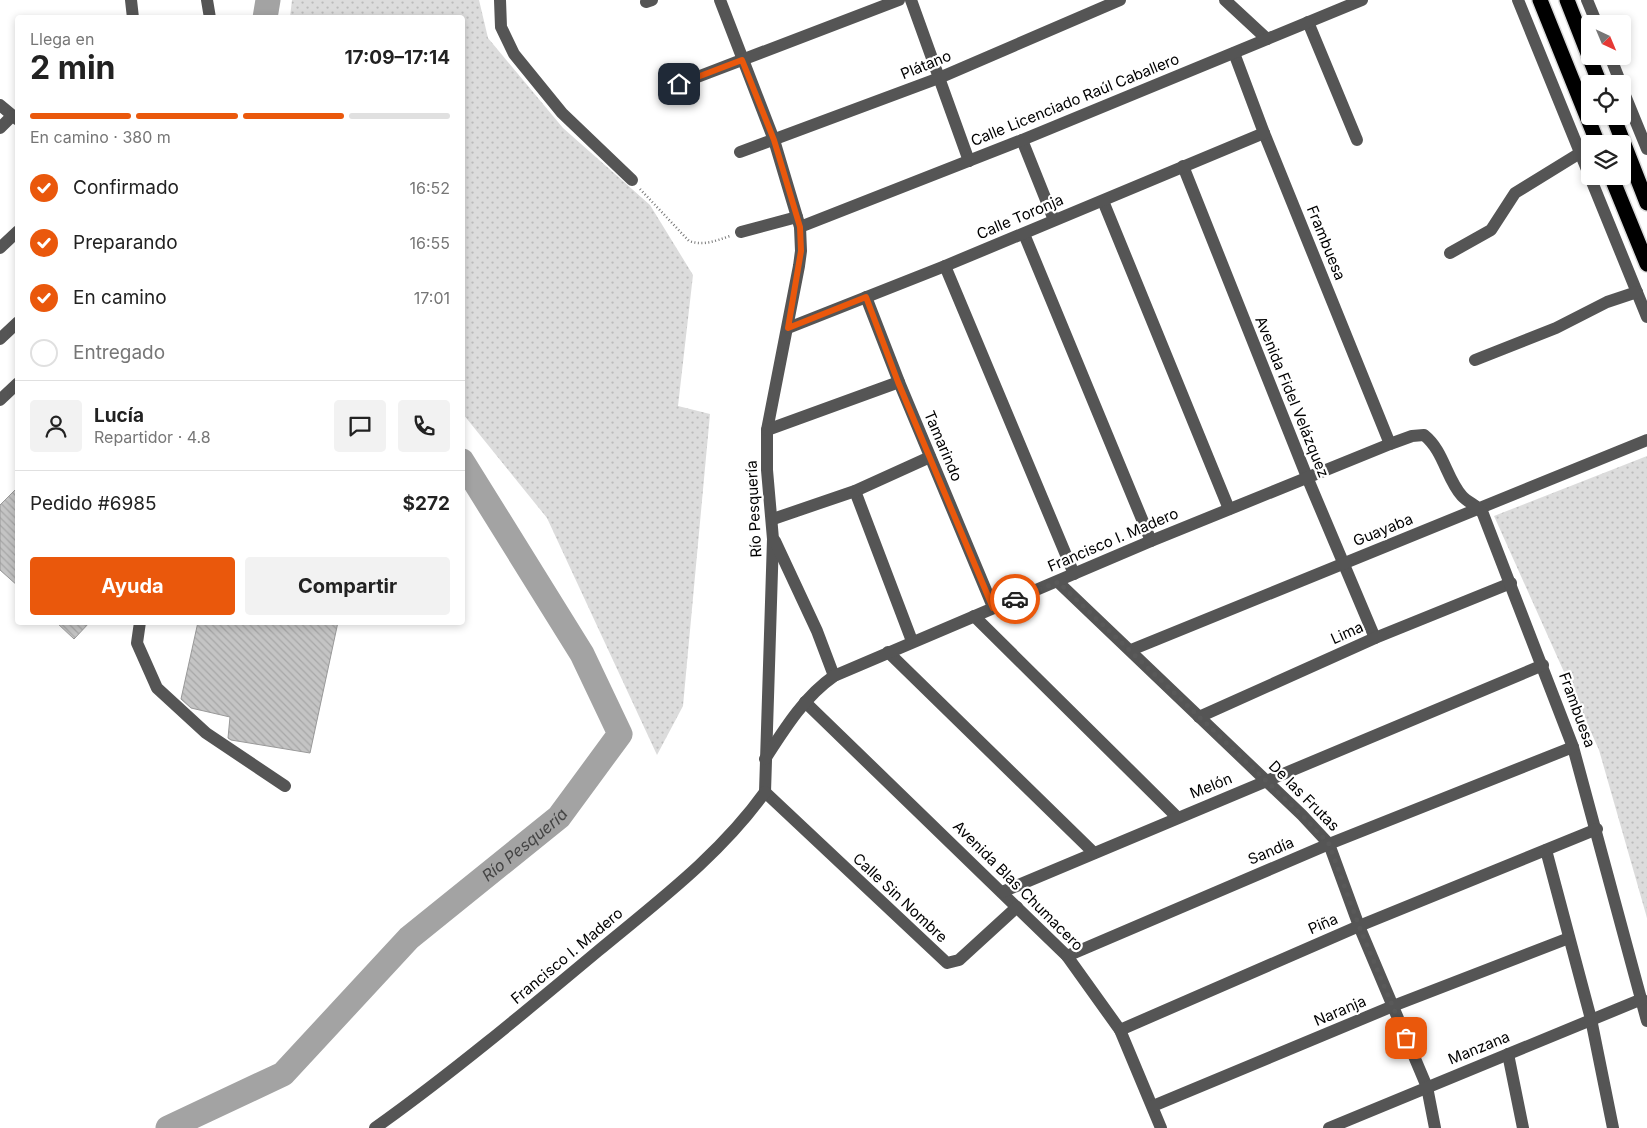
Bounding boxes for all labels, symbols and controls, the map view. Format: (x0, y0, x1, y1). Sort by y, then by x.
north arrow (1581, 15, 1631, 65)
map controls (1581, 15, 1631, 185)
text: Llega en (30, 29, 94, 49)
text: 17:09–17:14 (344, 46, 450, 69)
street label: Plátano (898, 46, 954, 83)
text: 2 min (30, 48, 116, 87)
street label: Calle Licenciado Raúl Caballero (968, 49, 1182, 150)
pin (658, 63, 700, 105)
icon: home (665, 70, 693, 98)
button: locate (1581, 75, 1631, 125)
text: En camino · 380 m (30, 127, 171, 147)
button: layers (1581, 135, 1631, 185)
icon: check (30, 174, 58, 202)
text: Confirmado (73, 176, 179, 199)
text: 16:52 (409, 178, 450, 198)
street label: Calle Toronja (974, 190, 1066, 243)
street label: Frambuesa (1303, 203, 1350, 283)
icon: check (30, 229, 58, 257)
text: Preparando (73, 231, 178, 254)
text: 16:55 (410, 233, 450, 253)
icon: check (30, 284, 58, 312)
text: En camino (73, 286, 167, 309)
text: 17:01 (414, 288, 450, 308)
street label: Avenida Fidel Velázquez (1251, 313, 1334, 480)
text: Entregado (73, 341, 165, 364)
button: person (30, 400, 82, 452)
button: chat (334, 400, 386, 452)
button: phone (398, 400, 450, 452)
text: Lucía (94, 404, 144, 427)
street label: Tamarindo (920, 408, 967, 484)
text: Repartidor · 4.8 (94, 427, 211, 447)
street label: Río Pesquería (741, 460, 766, 558)
text: Pedido #6985 (30, 492, 157, 515)
text: $272 (403, 492, 450, 515)
street label: Francisco I. Madero (1045, 503, 1181, 576)
street label: Guayaba (1350, 509, 1415, 550)
button: Ayuda (30, 557, 235, 615)
button: Compartir (245, 557, 450, 615)
courier (990, 574, 1040, 624)
icon: car (1001, 585, 1029, 613)
street label: Lima (1328, 617, 1366, 648)
street label: Frambuesa (1555, 670, 1600, 750)
street label: De las Frutas (1265, 756, 1344, 835)
street label: Melón (1187, 769, 1235, 803)
water label: Río Pesquería (478, 804, 572, 885)
street label: Avenida Blas Chumacero (949, 817, 1087, 955)
street label: Sandía (1245, 832, 1297, 869)
street label: Calle Sin Nombre (849, 849, 952, 946)
street label: Francisco I. Madero (507, 903, 626, 1008)
street label: Piña (1305, 909, 1341, 938)
street label: Naranja (1311, 991, 1369, 1030)
pin (1385, 1017, 1427, 1059)
icon: bag (1392, 1024, 1420, 1052)
street label: Manzana (1445, 1027, 1512, 1068)

